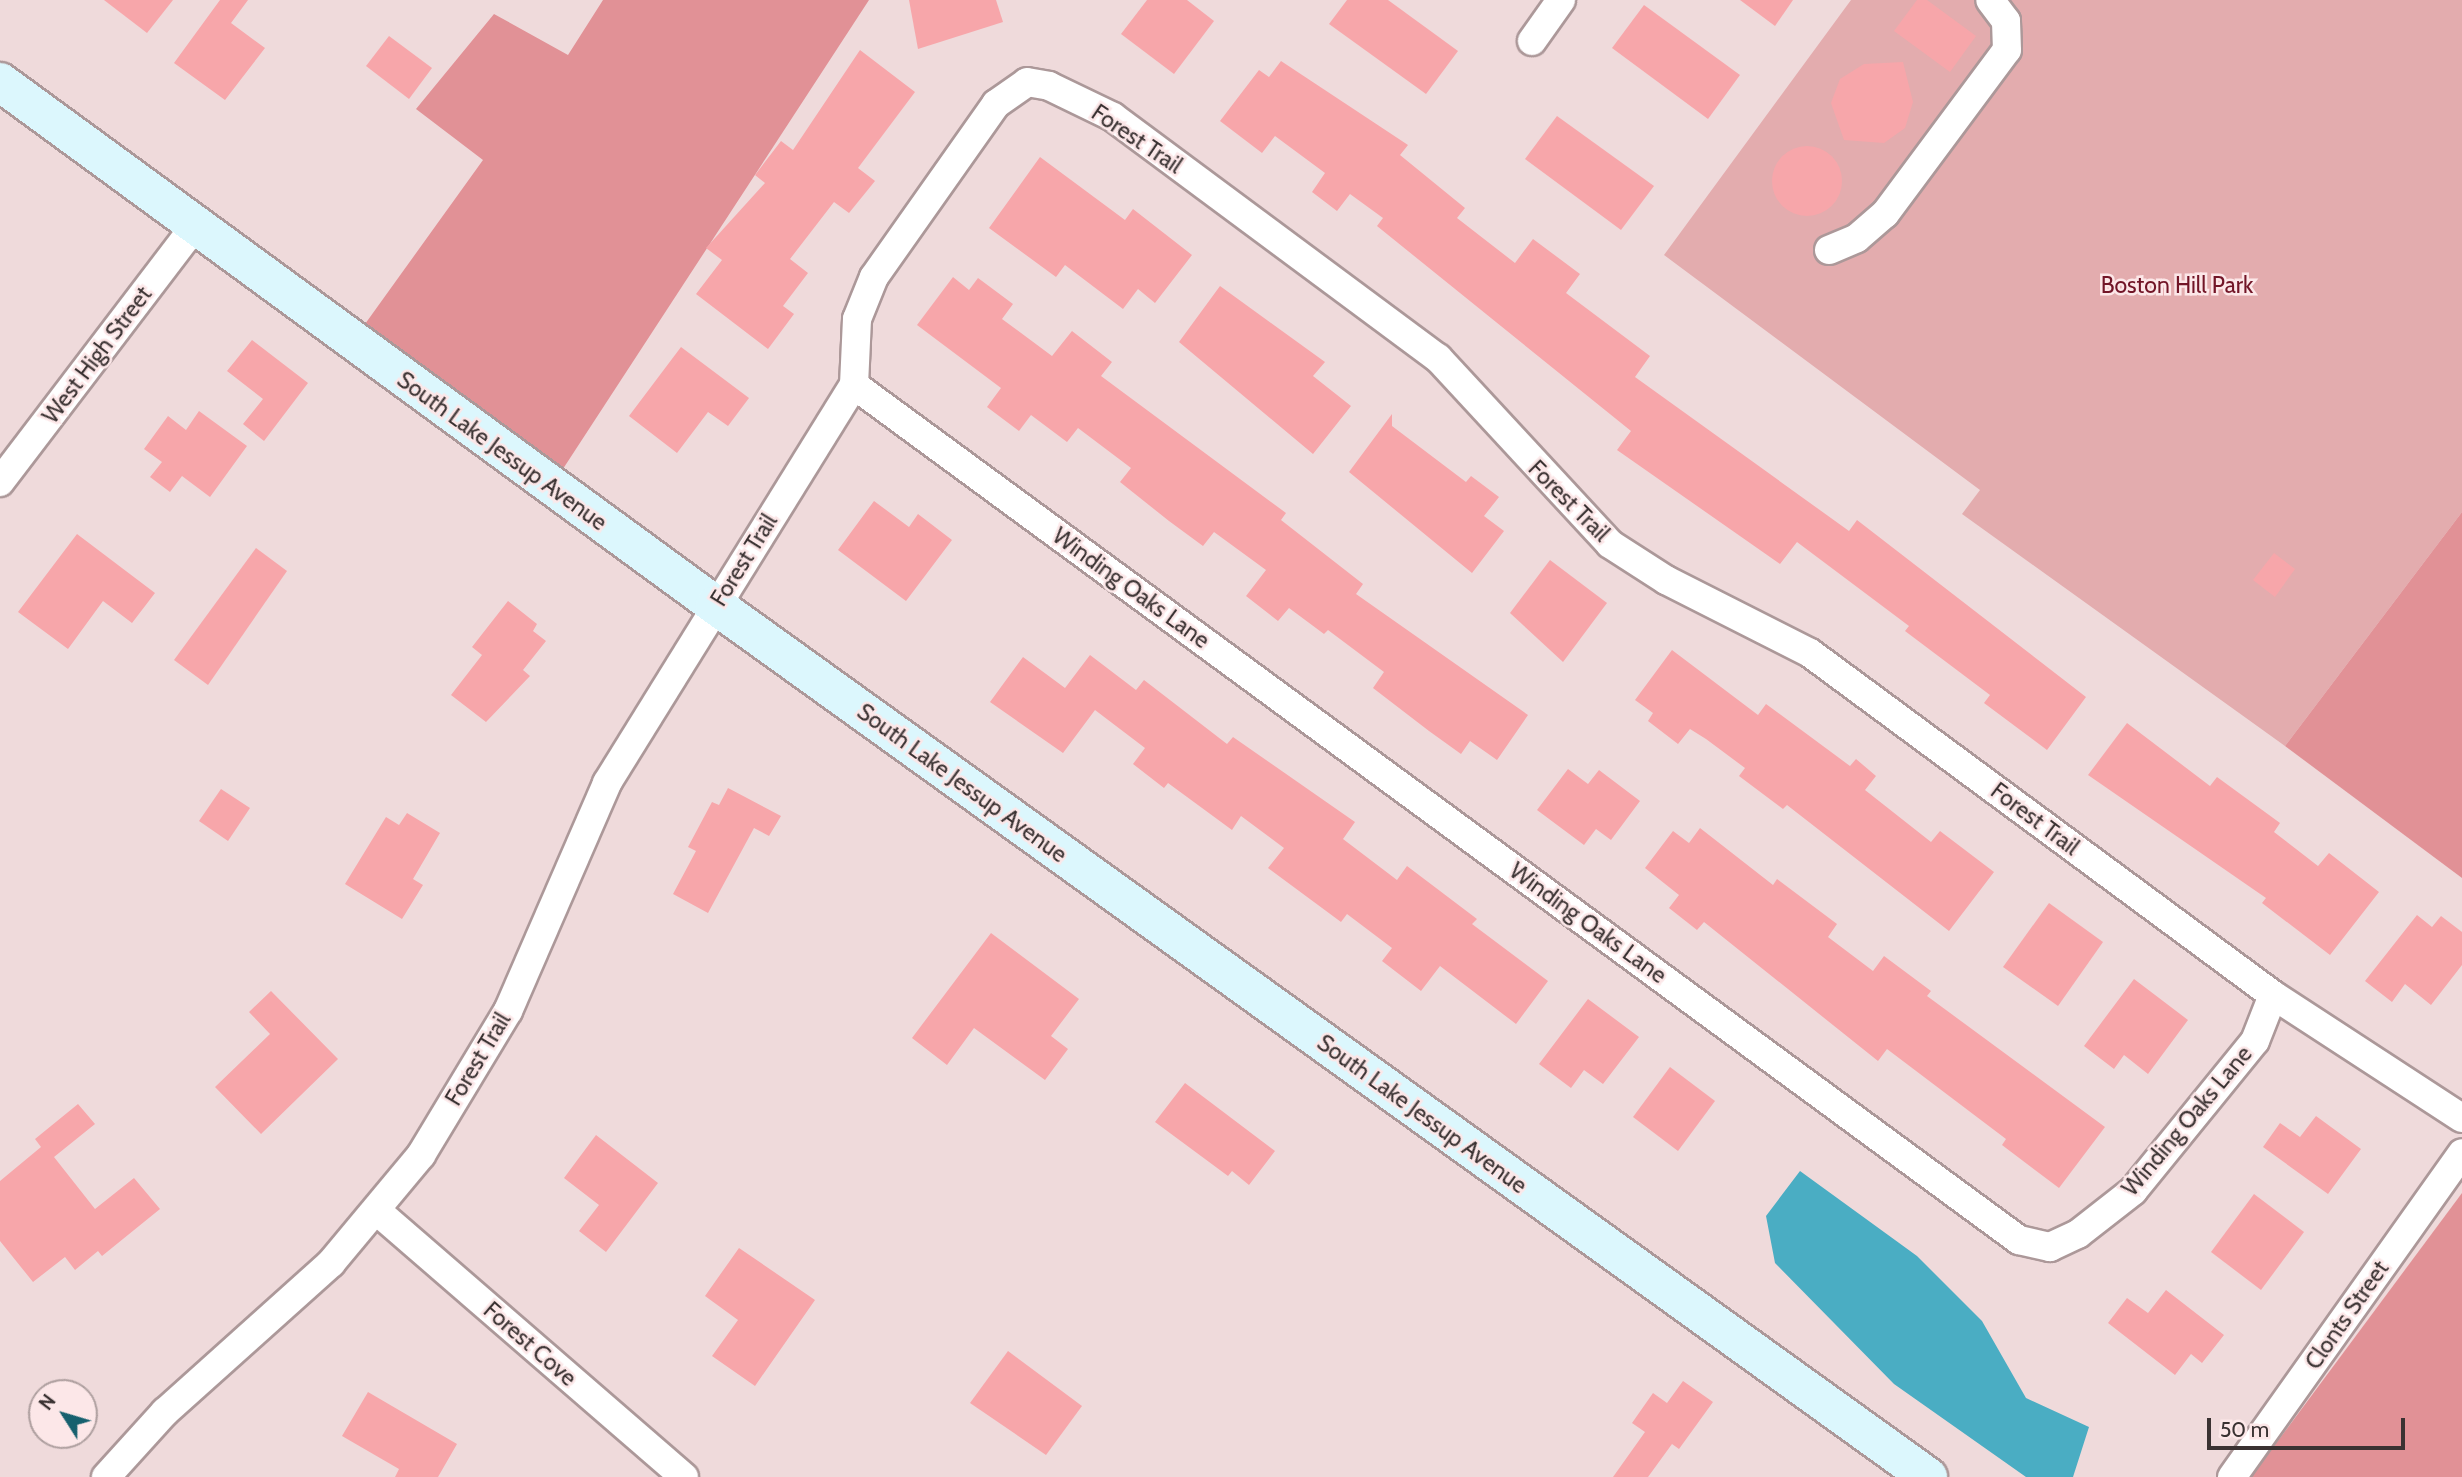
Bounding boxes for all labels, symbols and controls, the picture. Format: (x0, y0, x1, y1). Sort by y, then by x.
street label: Forest Trail (1086, 99, 1188, 179)
park label: Boston Hill Park (2101, 271, 2253, 299)
street label: West High Street (37, 281, 157, 429)
street label: South Lake Jessup Avenue (392, 366, 612, 536)
street label: Forest Trail (1523, 455, 1615, 547)
street label: Forest Trail (705, 509, 783, 611)
street label: Winding Oaks Lane (1047, 522, 1215, 654)
street label: South Lake Jessup Avenue (852, 698, 1072, 868)
street label: Forest Trail (1985, 777, 2085, 861)
street label: Winding Oaks Lane (1504, 857, 1672, 989)
street label: Forest Trail (440, 1008, 516, 1110)
street label: South Lake Jessup Avenue (1312, 1029, 1532, 1199)
street label: Winding Oaks Lane (2116, 1040, 2258, 1202)
street label: Clonts Street (2299, 1255, 2395, 1375)
street label: Forest Cove (478, 1296, 582, 1392)
north arrow (28, 1379, 98, 1449)
text: N (34, 1390, 61, 1415)
scale bar (2210, 1404, 2408, 1448)
text: 50 m (2220, 1417, 2269, 1442)

